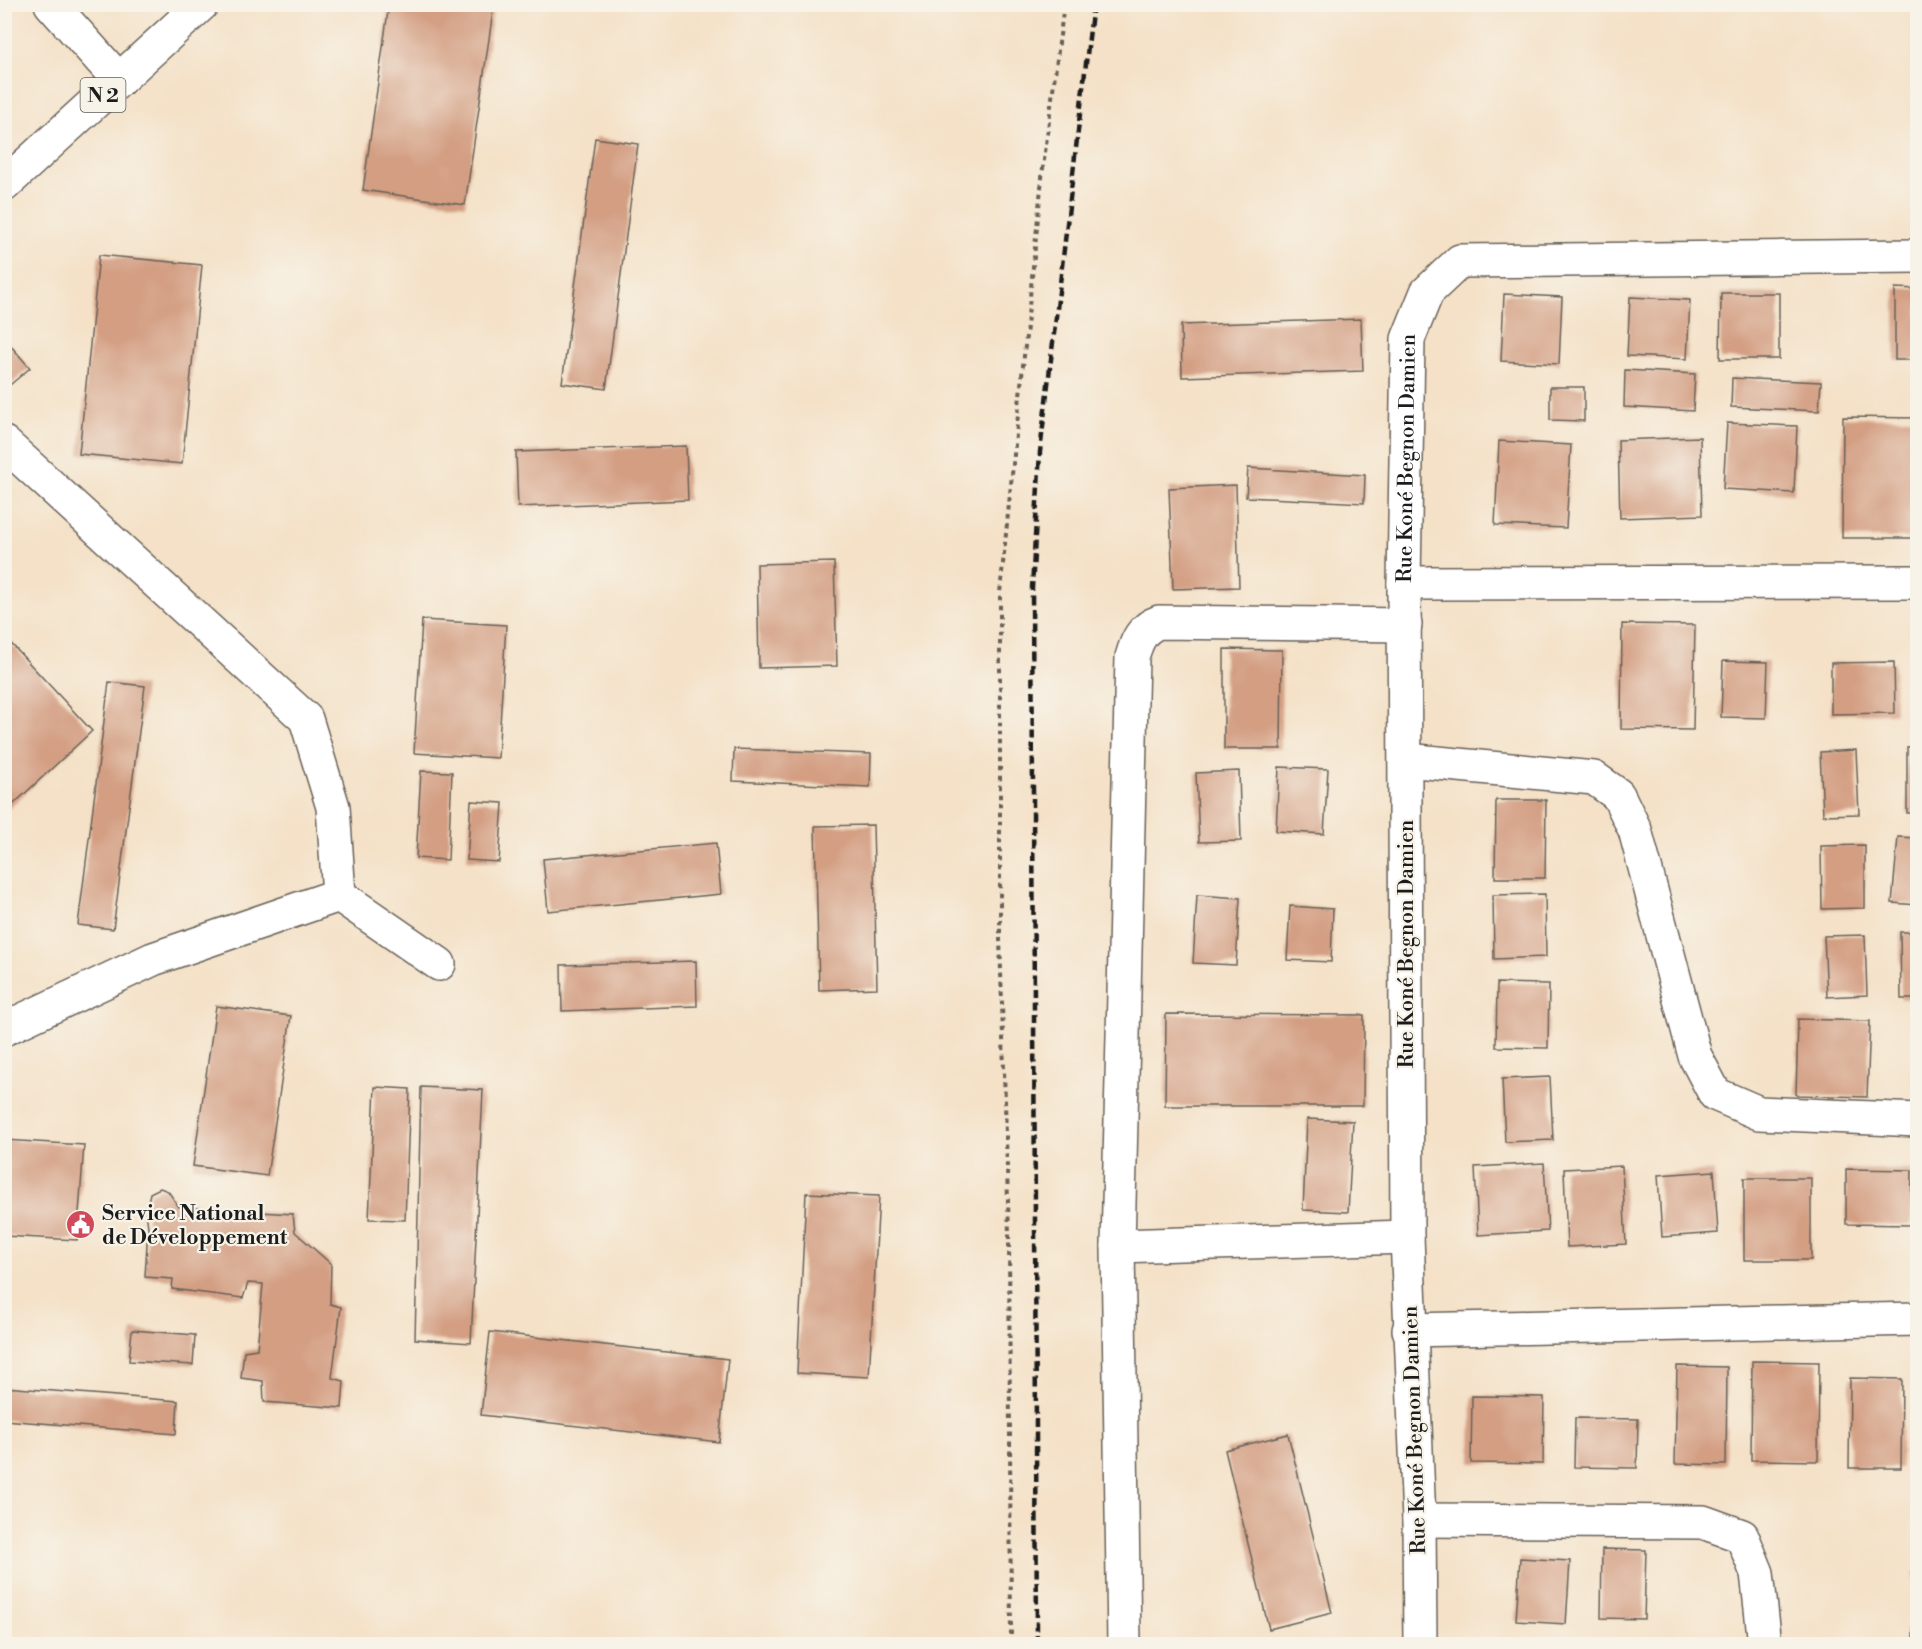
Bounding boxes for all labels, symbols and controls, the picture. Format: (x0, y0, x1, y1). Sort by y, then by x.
road number: N 2 (80, 78, 126, 112)
street label: Rue Koné Begnon Damien (1392, 333, 1422, 583)
street label: Rue Koné Begnon Damien (1394, 819, 1420, 1068)
place label: Service National de Développement (102, 1201, 288, 1251)
public building icon: Service National de Développement (65, 1209, 97, 1241)
street label: Rue Koné Begnon Damien (1398, 1305, 1432, 1555)

